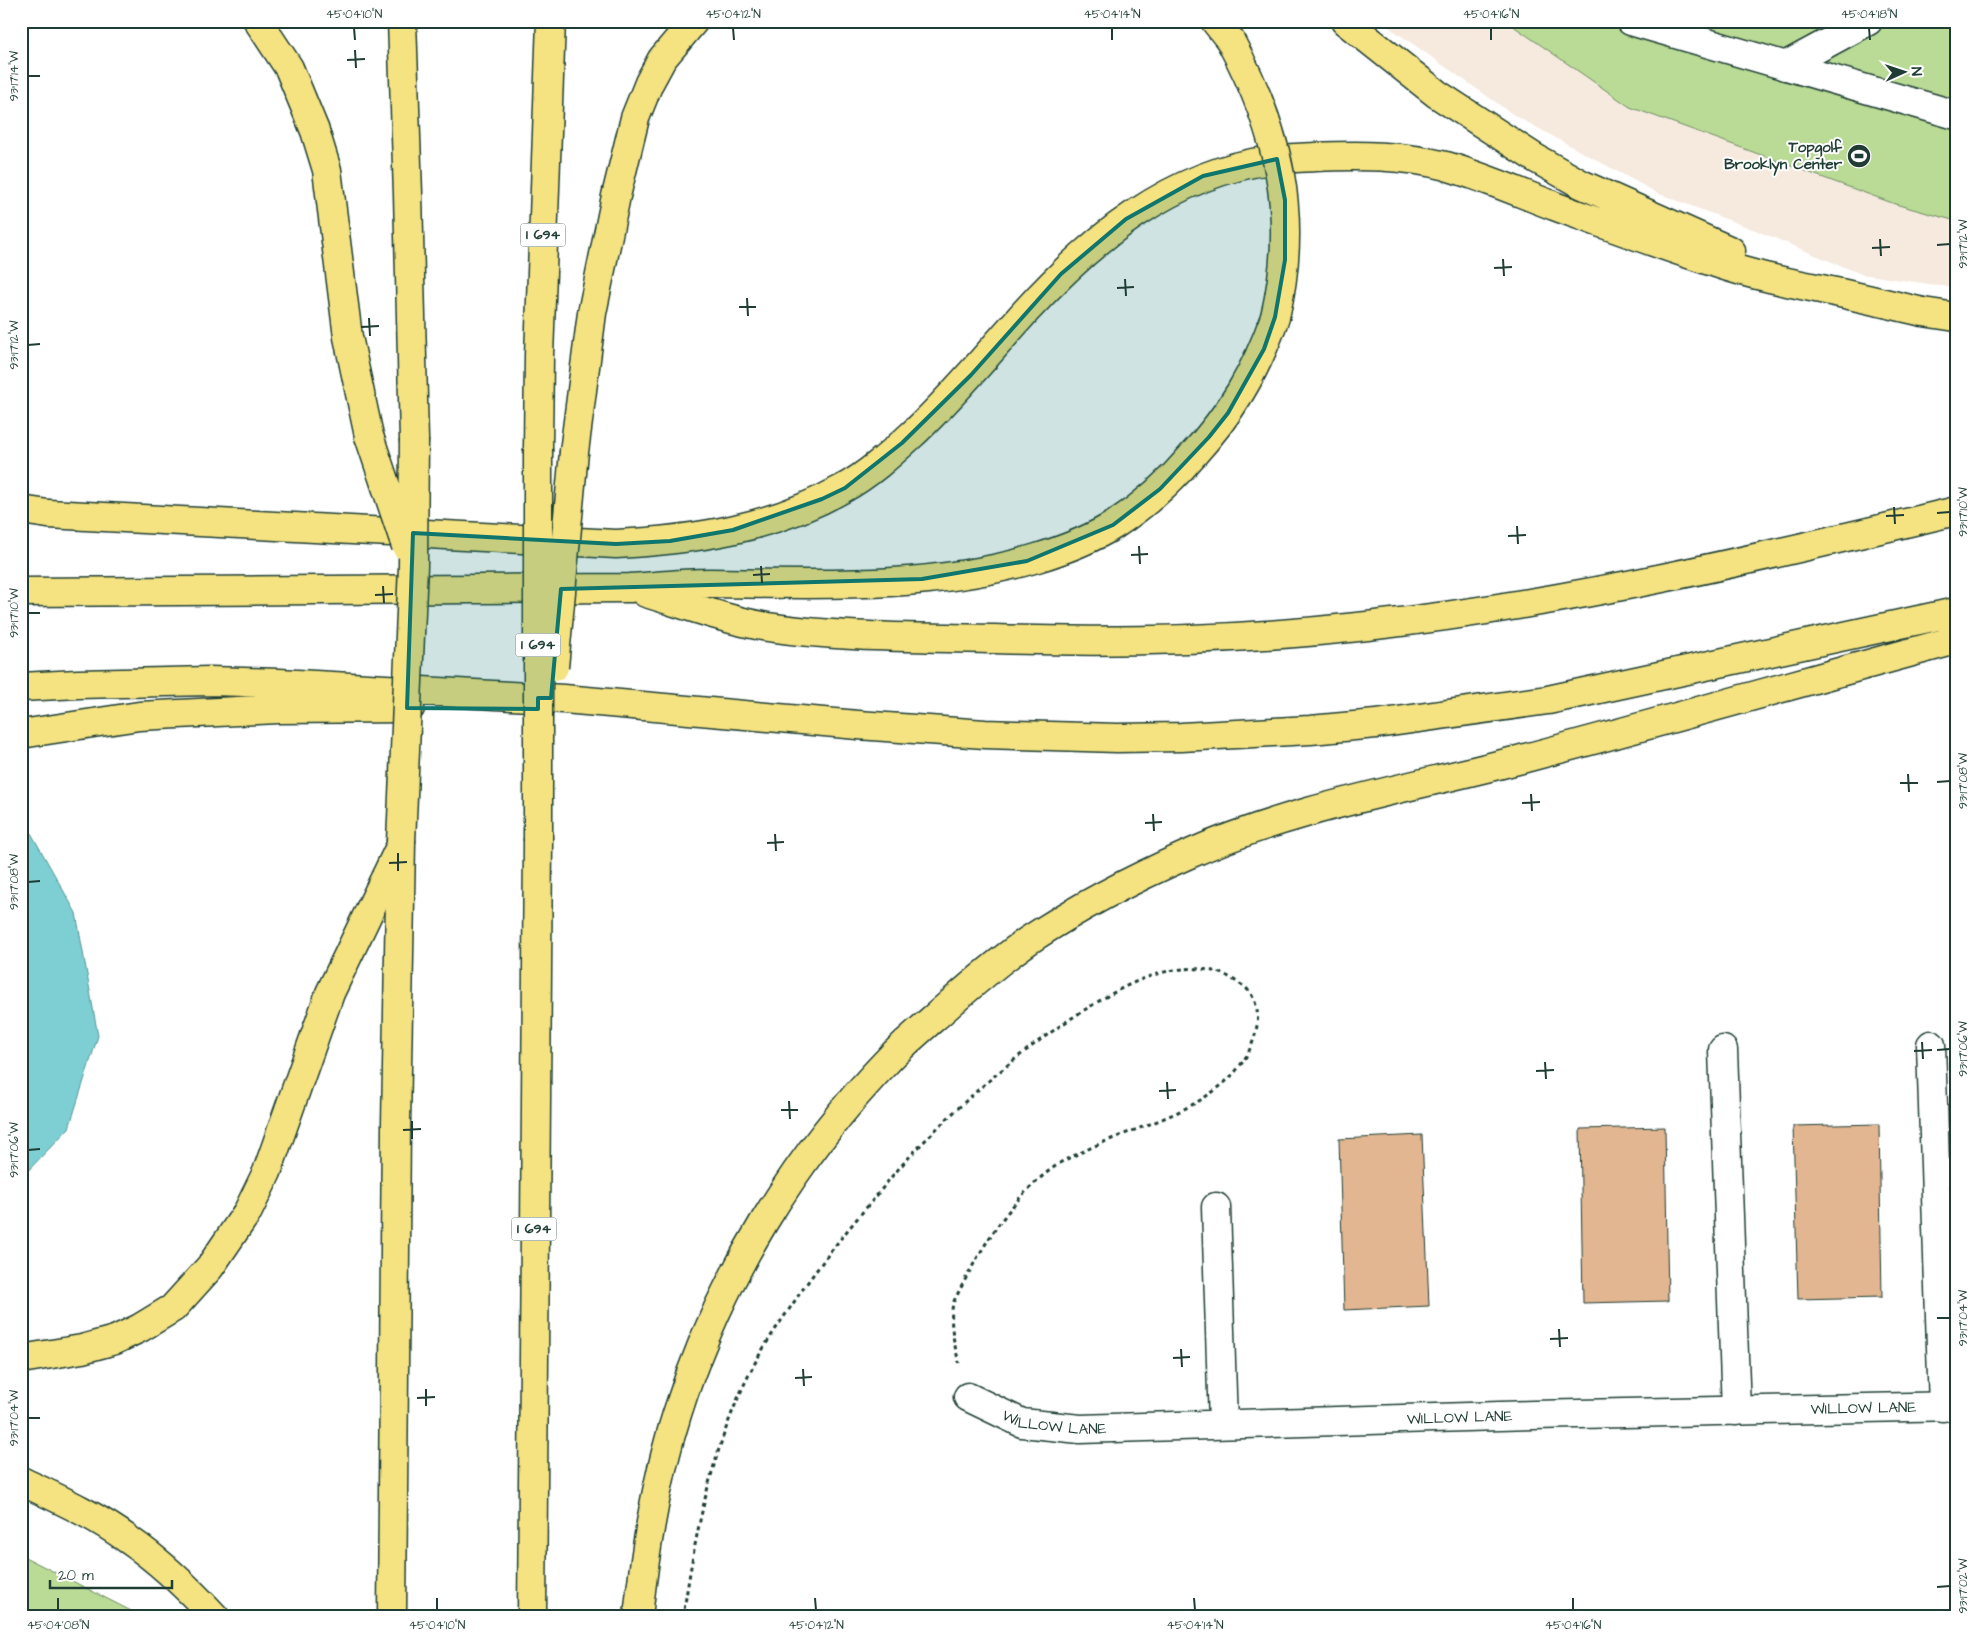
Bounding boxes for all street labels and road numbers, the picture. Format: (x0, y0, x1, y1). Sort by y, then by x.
road number: I 694 (520, 224, 566, 246)
road number: I 694 (516, 634, 560, 656)
road number: I 694 (512, 1218, 556, 1240)
street label: WILLOW LANE (1810, 1396, 1917, 1420)
street label: WILLOW LANE (999, 1405, 1107, 1440)
street label: WILLOW LANE (1406, 1405, 1513, 1429)

